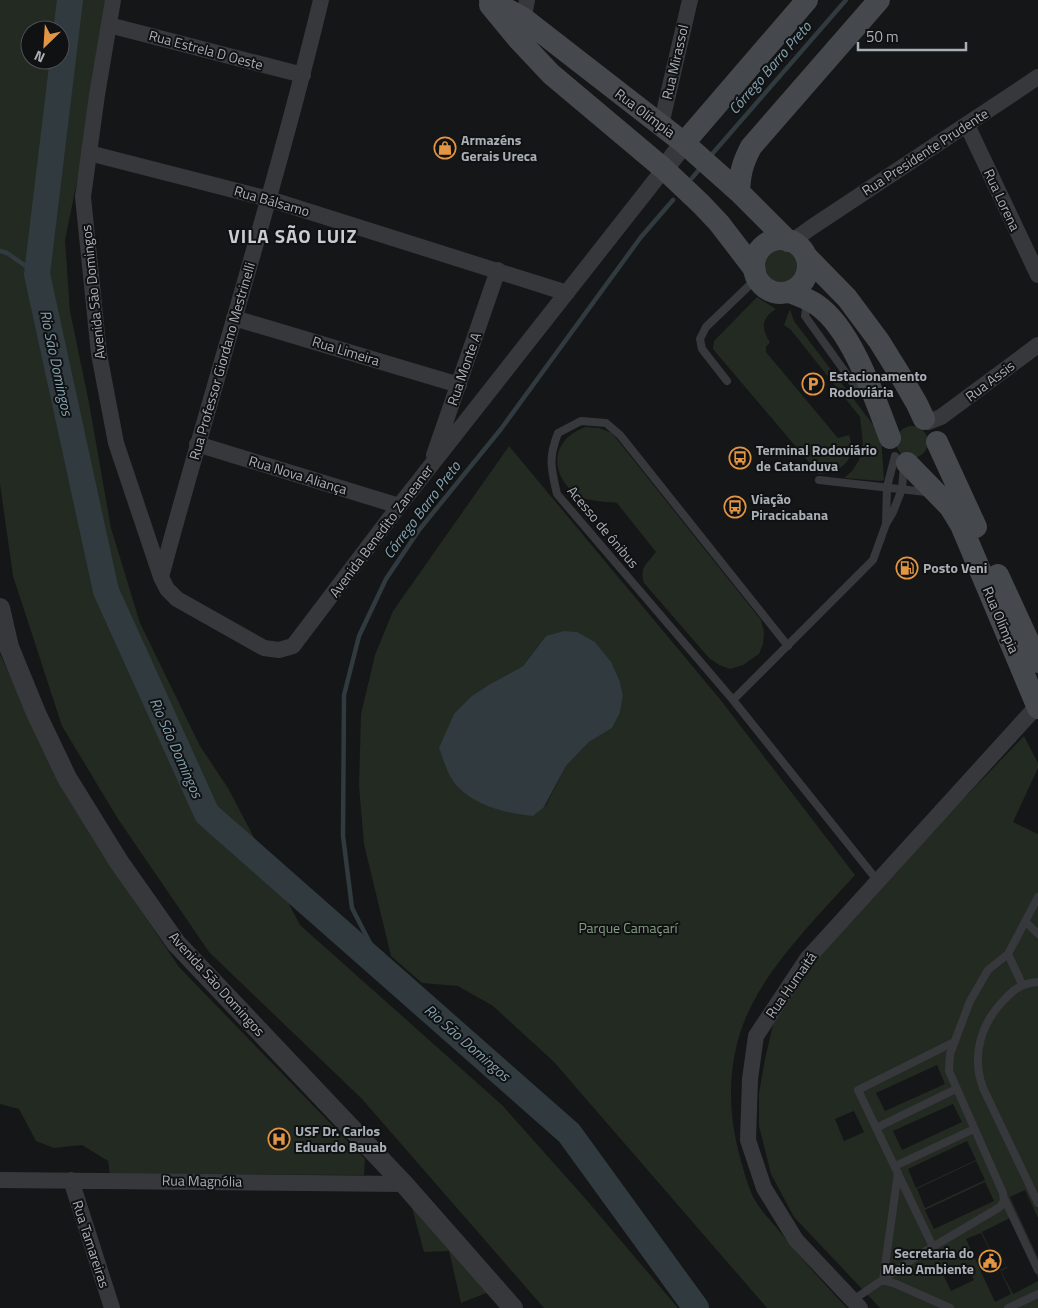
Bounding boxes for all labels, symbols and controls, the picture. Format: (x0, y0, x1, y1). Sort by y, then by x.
water label: Córrego Barro Preto (723, 16, 817, 119)
north arrow (20, 20, 70, 70)
scale bar (858, 20, 966, 52)
street label: Rua Mirassol (656, 22, 693, 101)
street label: Rua Estrela D Oeste (147, 24, 265, 75)
text: 50 m (866, 25, 899, 48)
text: N (30, 46, 48, 69)
street label: Rua Olímpia (611, 83, 680, 142)
street label: Rua Presidente Prudente (857, 103, 992, 200)
place label: Armazéns Gerais Ureca (461, 129, 537, 166)
shop icon: Armazéns Gerais Ureca (433, 136, 457, 160)
street label: Rua Lorena (979, 165, 1026, 234)
street label: Rua Bálsamo (232, 180, 312, 221)
district label: VILA SÃO LUIZ (228, 221, 358, 250)
street label: Avenida São Domingos (75, 224, 110, 360)
street label: Rua Professor Giordano Mestrinelli (183, 260, 260, 462)
water label: Rio São Domingos (34, 308, 79, 419)
street label: Rua Monte A (441, 329, 486, 408)
street label: Rua Limeira (310, 330, 382, 371)
street label: Rua Assis (961, 355, 1019, 406)
place label: Estacionamento Rodoviária (829, 365, 927, 402)
parking icon: Estacionamento Rodoviária (801, 372, 825, 396)
place label: Terminal Rodoviário de Catanduva (756, 439, 877, 476)
bus stop icon: Terminal Rodoviário de Catanduva (728, 446, 752, 470)
street label: Rua Nova Aliança (246, 450, 350, 499)
water label: Córrego Barro Preto (377, 456, 466, 563)
street label: Avenida Benedito Zaneaner (324, 460, 438, 602)
street label: Acesso de ônibus (563, 481, 644, 572)
place label: Viação Piracicabana (751, 488, 828, 525)
bus stop icon: Viação Piracicabana (723, 495, 747, 519)
fuel station icon: Posto Veni (895, 556, 919, 580)
place label: Posto Veni (923, 557, 987, 578)
street label: Rua Olímpia (978, 583, 1025, 656)
water label: Rio São Domingos (144, 694, 209, 803)
park label: Parque Camaçarí (578, 917, 679, 938)
street label: Avenida São Domingos (164, 927, 270, 1041)
street label: Rua Humaitá (760, 947, 821, 1022)
water label: Rio São Domingos (419, 999, 517, 1088)
place label: USF Dr. Carlos Eduardo Bauab (295, 1120, 387, 1157)
hospital icon: USF Dr. Carlos Eduardo Bauab (267, 1127, 291, 1151)
street label: Rua Magnólia (162, 1169, 242, 1192)
street label: Rua Tamareiras (67, 1197, 116, 1290)
place label: Secretaria do Meio Ambiente (882, 1242, 974, 1279)
public building icon: Secretaria do Meio Ambiente (978, 1249, 1002, 1273)

